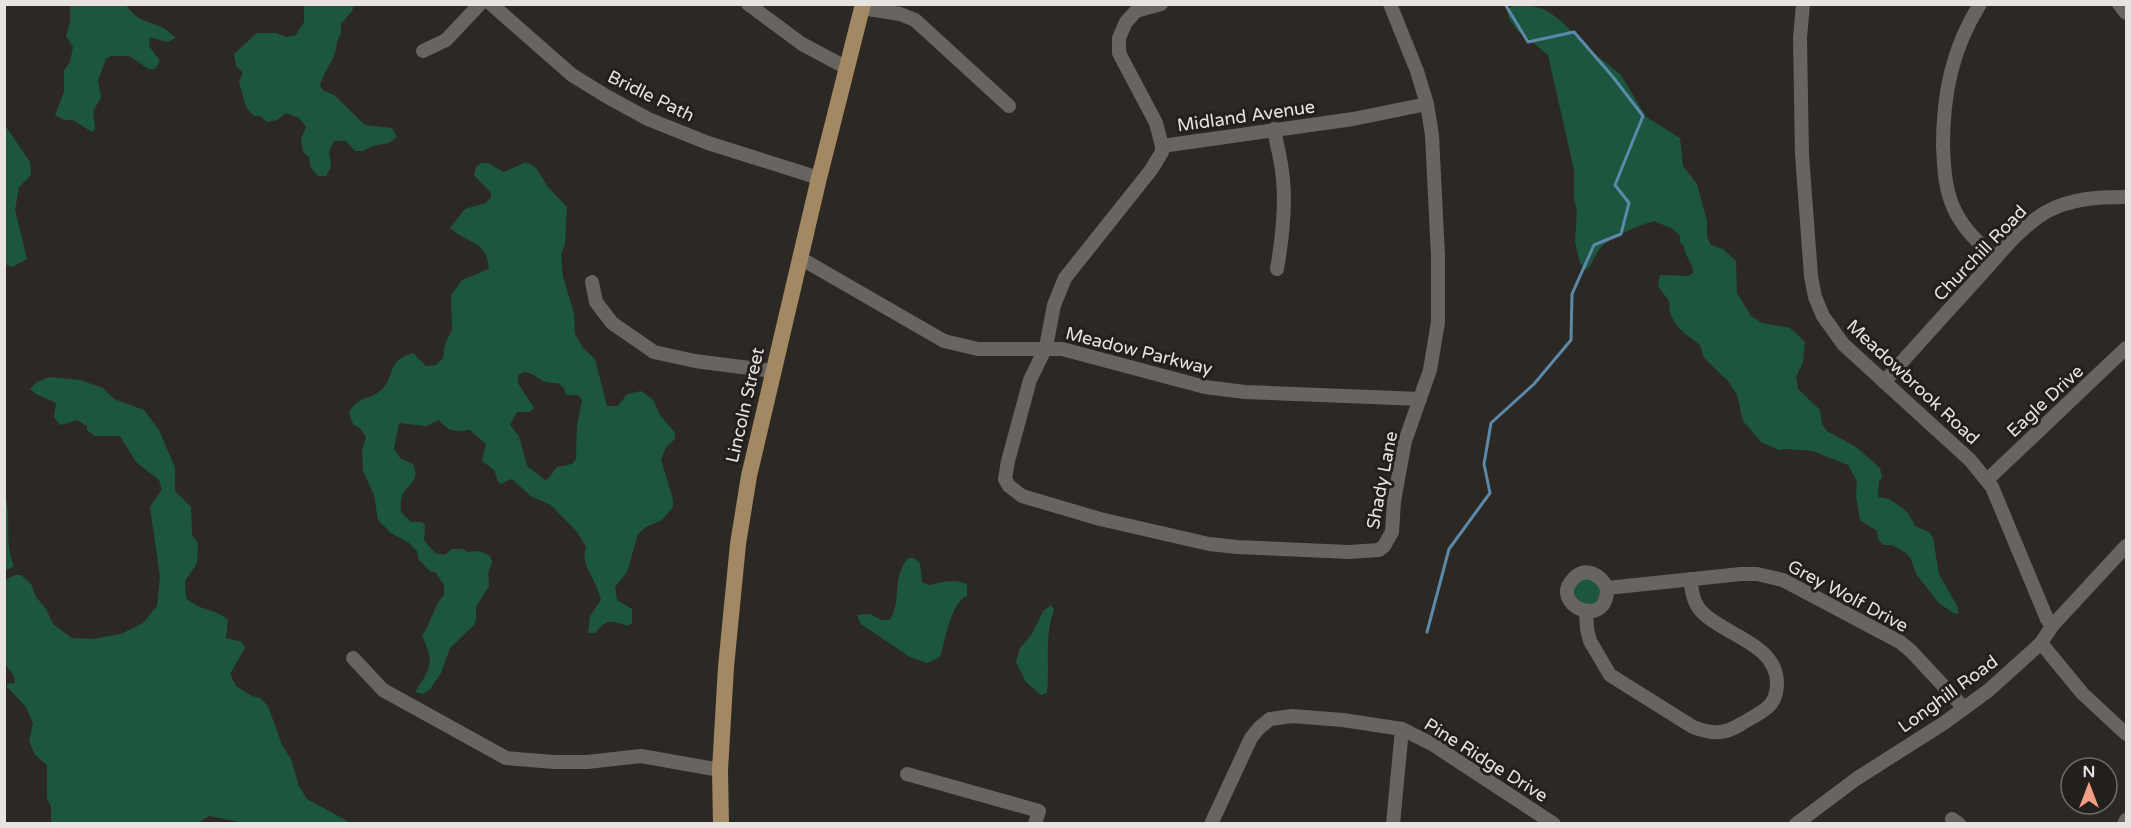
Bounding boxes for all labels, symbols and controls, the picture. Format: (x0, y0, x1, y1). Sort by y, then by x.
street label: Bridle Path (604, 66, 698, 126)
street label: Midland Avenue (1176, 95, 1316, 137)
street label: Churchill Road (1929, 200, 2031, 306)
street label: Meadowbrook Road (1842, 315, 1984, 449)
street label: Meadow Parkway (1063, 322, 1215, 380)
street label: Lincoln Street (721, 345, 769, 465)
street label: Eagle Drive (2002, 360, 2088, 442)
street label: Shady Lane (1362, 429, 1402, 531)
street label: Grey Wolf Drive (1784, 555, 1912, 637)
street label: Longhill Road (1894, 650, 2002, 738)
street label: Pine Ridge Drive (1420, 713, 1552, 807)
north arrow (2059, 756, 2119, 816)
text: N (2083, 762, 2095, 782)

